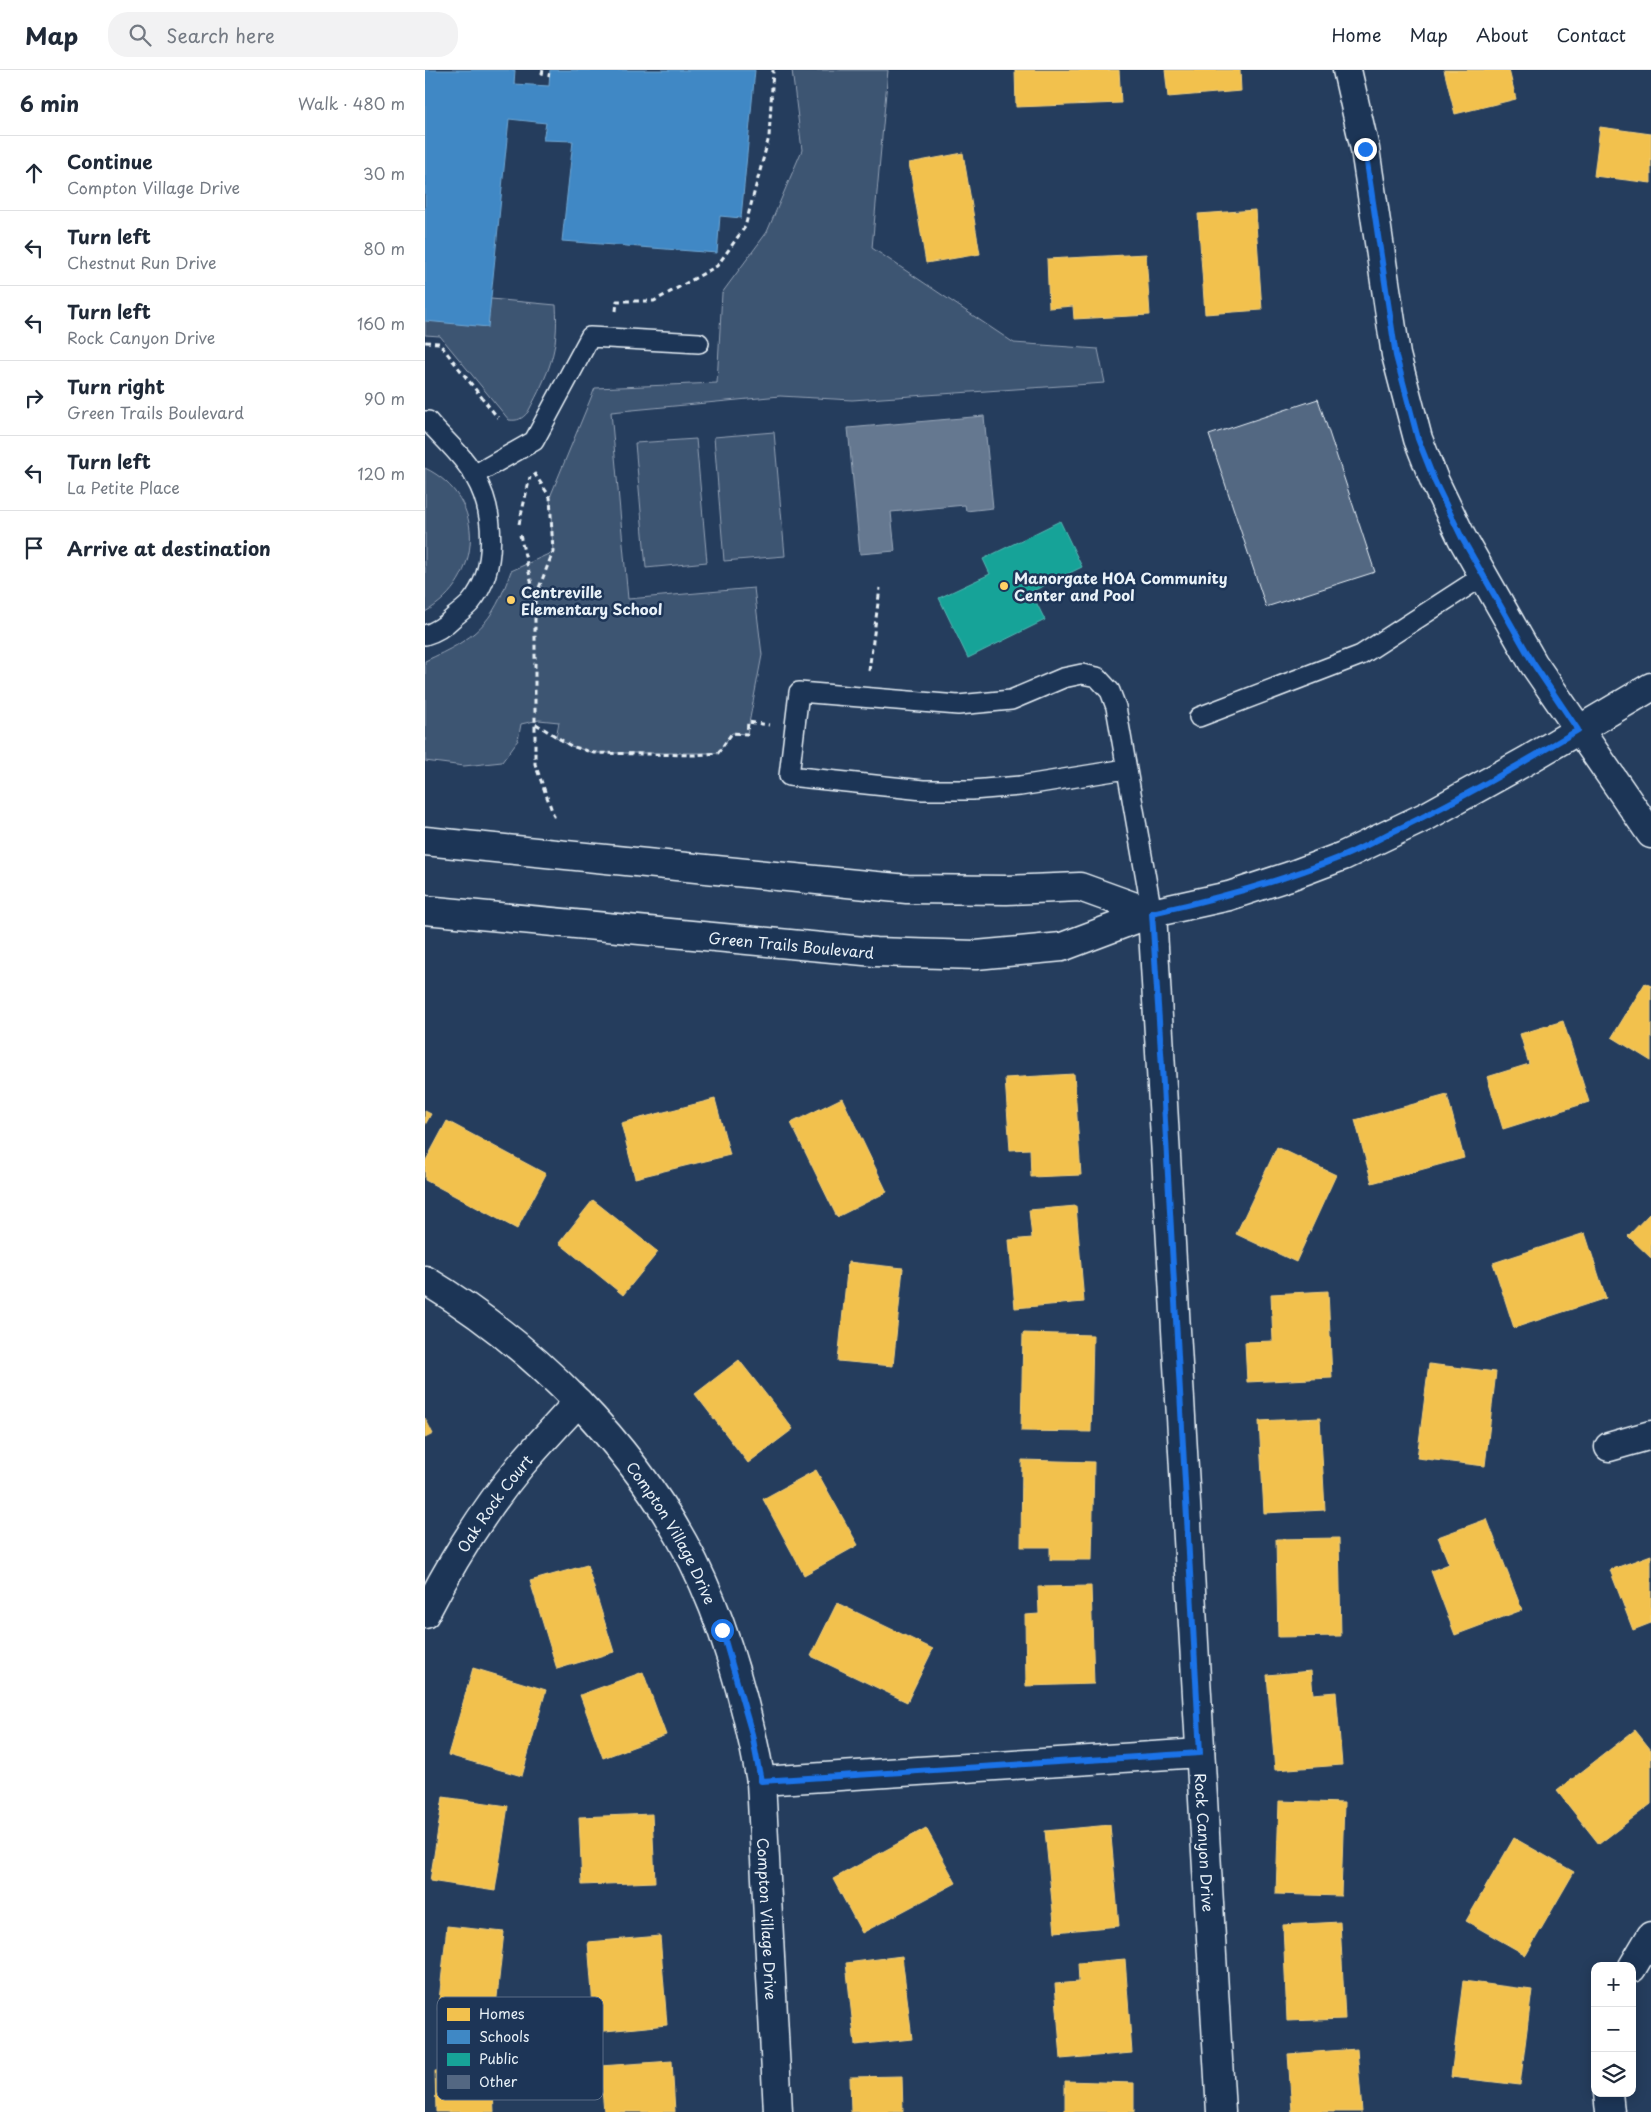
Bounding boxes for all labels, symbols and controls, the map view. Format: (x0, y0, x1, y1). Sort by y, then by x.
search box (108, 12, 458, 57)
text: Map (25, 17, 78, 53)
icon: search (126, 21, 154, 49)
text: Search here (166, 21, 275, 49)
text: Home (1331, 21, 1381, 48)
text: Map (1409, 21, 1448, 48)
text: About (1476, 21, 1528, 48)
text: Contact (1556, 21, 1626, 48)
text: 6 min (20, 87, 79, 119)
text: Walk · 480 m (298, 91, 405, 115)
route end (1354, 138, 1377, 161)
text: Continue (67, 147, 153, 175)
icon: ahead (20, 159, 48, 187)
text: 30 m (363, 161, 405, 185)
text: Compton Village Drive (67, 175, 240, 199)
text: Turn left (67, 222, 151, 250)
icon: left (20, 234, 48, 262)
text: 80 m (363, 236, 405, 260)
text: Chestnut Run Drive (67, 250, 217, 274)
text: Turn left (67, 297, 151, 325)
icon: left (20, 309, 48, 337)
text: 160 m (357, 311, 405, 335)
text: Rock Canyon Drive (67, 325, 215, 349)
text: Turn right (67, 372, 165, 400)
icon: right (20, 384, 48, 412)
text: 90 m (364, 386, 405, 410)
text: Green Trails Boulevard (67, 400, 244, 424)
text: Turn left (67, 447, 151, 475)
icon: left (20, 459, 48, 487)
text: 120 m (358, 461, 405, 485)
text: La Petite Place (67, 475, 180, 499)
icon: arrive (20, 534, 48, 562)
text: Arrive at destination (67, 534, 271, 562)
place label: Manorgate HOA Community Center and Pool (1014, 566, 1228, 606)
place label: Centreville Elementary School (521, 580, 662, 620)
marker: Manorgate HOA Community Center and Pool (998, 580, 1010, 592)
marker: Centreville Elementary School (505, 594, 517, 606)
street label: Green Trails Boulevard (708, 925, 875, 963)
street label: Oak Rock Court (451, 1449, 537, 1556)
street label: Compton Village Drive (622, 1456, 723, 1607)
route start (711, 1619, 734, 1642)
street label: Rock Canyon Drive (1190, 1772, 1221, 1913)
street label: Compton Village Drive (752, 1837, 784, 2000)
map controls (1591, 1962, 1636, 2097)
button: + (1591, 1962, 1636, 2007)
legend (437, 1997, 603, 2100)
text: Homes (479, 2003, 525, 2024)
button: − (1591, 2007, 1636, 2052)
text: Schools (479, 2026, 529, 2047)
text: Public (479, 2048, 519, 2069)
button: layers (1591, 2052, 1636, 2097)
text: Other (479, 2071, 518, 2092)

